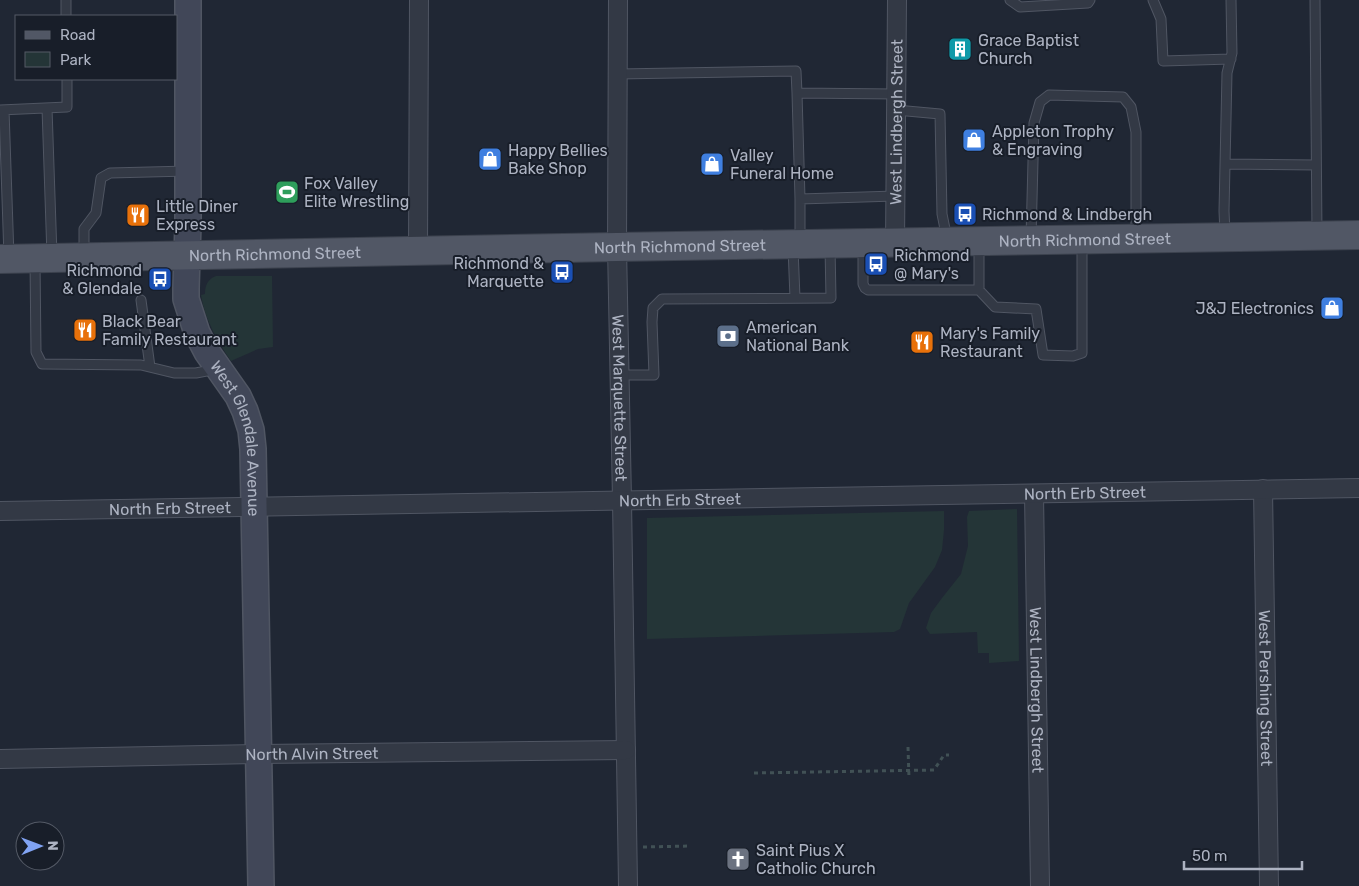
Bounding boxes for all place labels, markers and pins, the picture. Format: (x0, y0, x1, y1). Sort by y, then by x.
place label: Grace Baptist Church (978, 31, 1079, 68)
building icon: Grace Baptist Church (947, 36, 973, 62)
place label: Appleton Trophy & Engraving (992, 122, 1114, 159)
shop icon: Appleton Trophy & Engraving (961, 127, 987, 153)
place label: Happy Bellies Bake Shop (508, 141, 608, 178)
shop icon: Happy Bellies Bake Shop (477, 146, 503, 172)
place label: Valley Funeral Home (730, 146, 834, 183)
shop icon: Valley Funeral Home (699, 151, 725, 177)
place label: Fox Valley Elite Wrestling (304, 174, 409, 211)
sports icon: Fox Valley Elite Wrestling (274, 179, 300, 205)
place label: Little Diner Express (156, 197, 238, 234)
bus stop icon: Richmond & Lindbergh (952, 201, 978, 227)
restaurant icon: Little Diner Express (125, 202, 151, 228)
place label: Richmond & Lindbergh (982, 205, 1152, 224)
place label: Richmond @ Mary's (894, 246, 970, 283)
bus stop icon: Richmond @ Mary's (863, 251, 889, 277)
place label: Richmond & Marquette (453, 254, 544, 291)
bus stop icon: Richmond & Marquette (549, 259, 575, 285)
place label: Richmond & Glendale (62, 261, 142, 298)
bus stop icon: Richmond & Glendale (147, 266, 173, 292)
shop icon: J&J Electronics (1319, 295, 1345, 321)
place label: J&J Electronics (1195, 299, 1314, 318)
place label: Black Bear Family Restaurant (102, 312, 237, 349)
restaurant icon: Black Bear Family Restaurant (72, 317, 98, 343)
place label: American National Bank (746, 318, 850, 355)
bank icon: American National Bank (715, 323, 741, 349)
place label: Mary's Family Restaurant (940, 324, 1040, 361)
restaurant icon: Mary's Family Restaurant (909, 329, 935, 355)
place label: Saint Pius X Catholic Church (756, 841, 876, 878)
church icon: Saint Pius X Catholic Church (725, 846, 751, 872)

